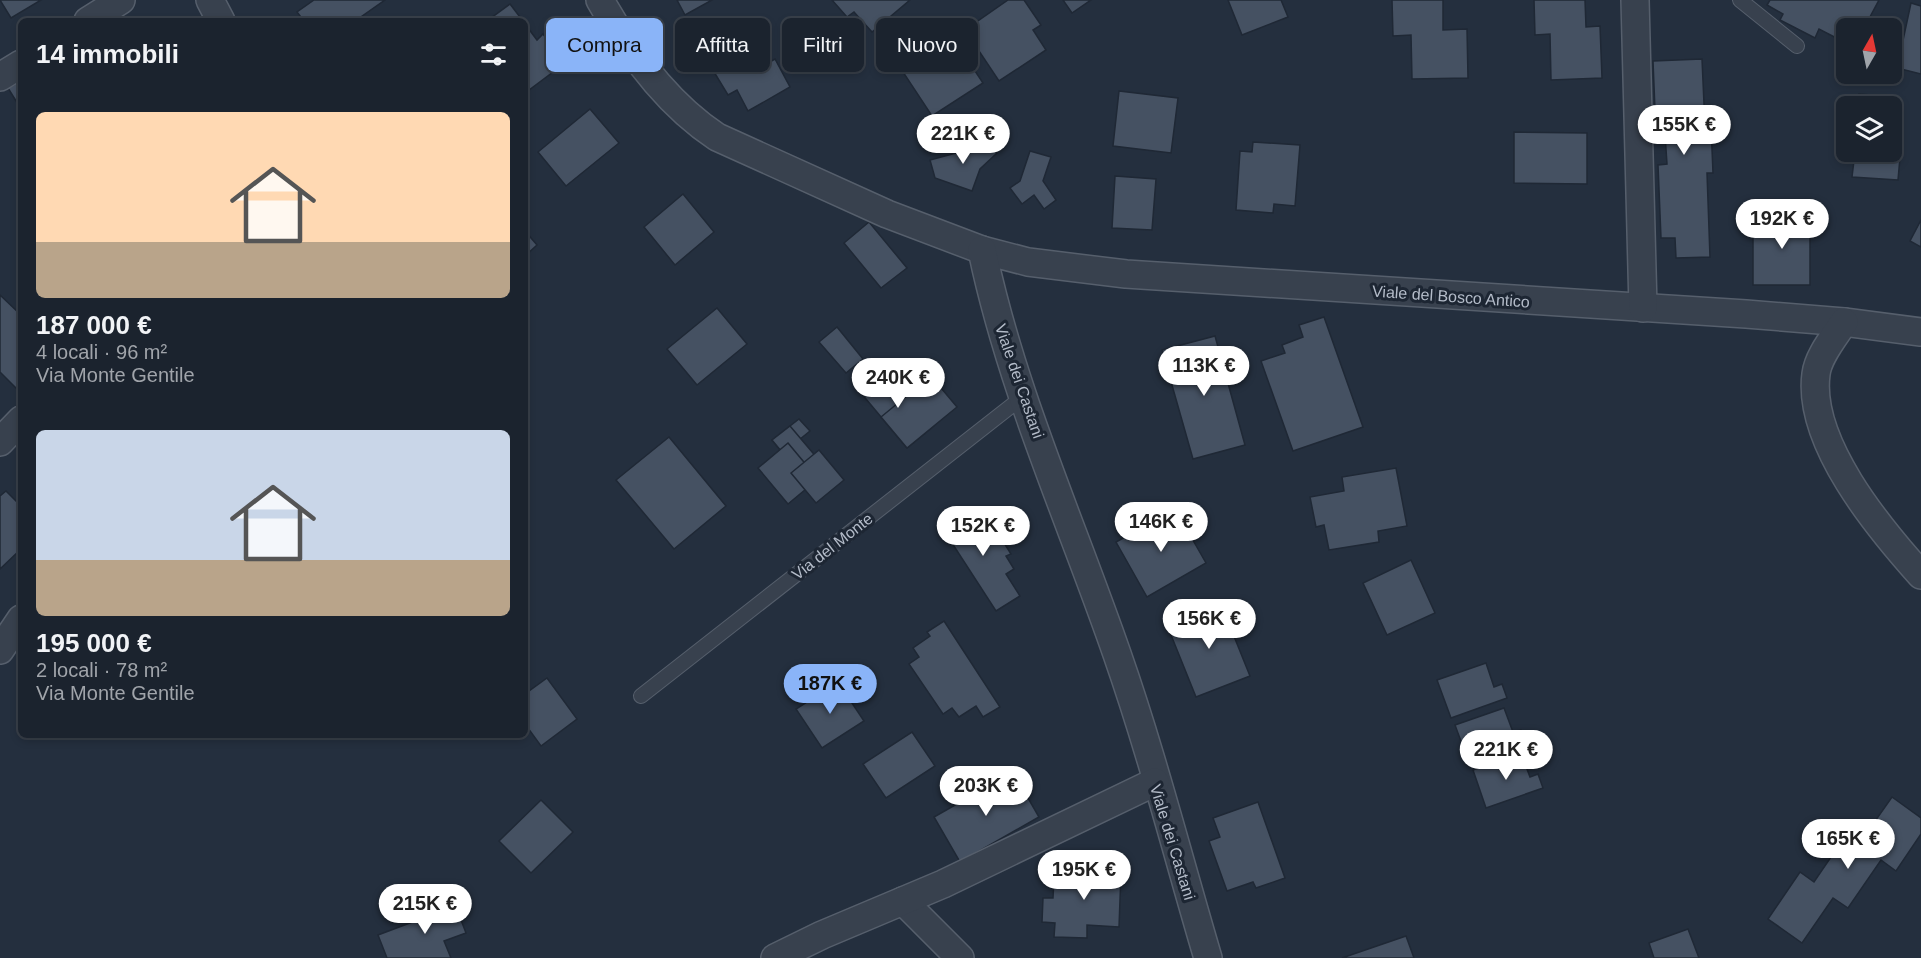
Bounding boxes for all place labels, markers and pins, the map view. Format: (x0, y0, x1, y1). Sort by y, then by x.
pin: 155K € (1635, 105, 1733, 156)
pin: 221K € (914, 114, 1012, 165)
pin: 192K € (1733, 199, 1831, 250)
pin: 113K € (1155, 346, 1253, 397)
pin: 240K € (849, 358, 947, 409)
pin: 146K € (1112, 502, 1210, 553)
pin: 152K € (934, 506, 1032, 557)
pin: 156K € (1160, 599, 1258, 650)
pin: 187K € (781, 664, 879, 715)
pin: 221K € (1457, 730, 1555, 781)
pin: 203K € (937, 766, 1035, 817)
pin: 165K € (1799, 819, 1897, 870)
pin: 195K € (1035, 850, 1133, 901)
pin: 215K € (376, 884, 474, 935)

